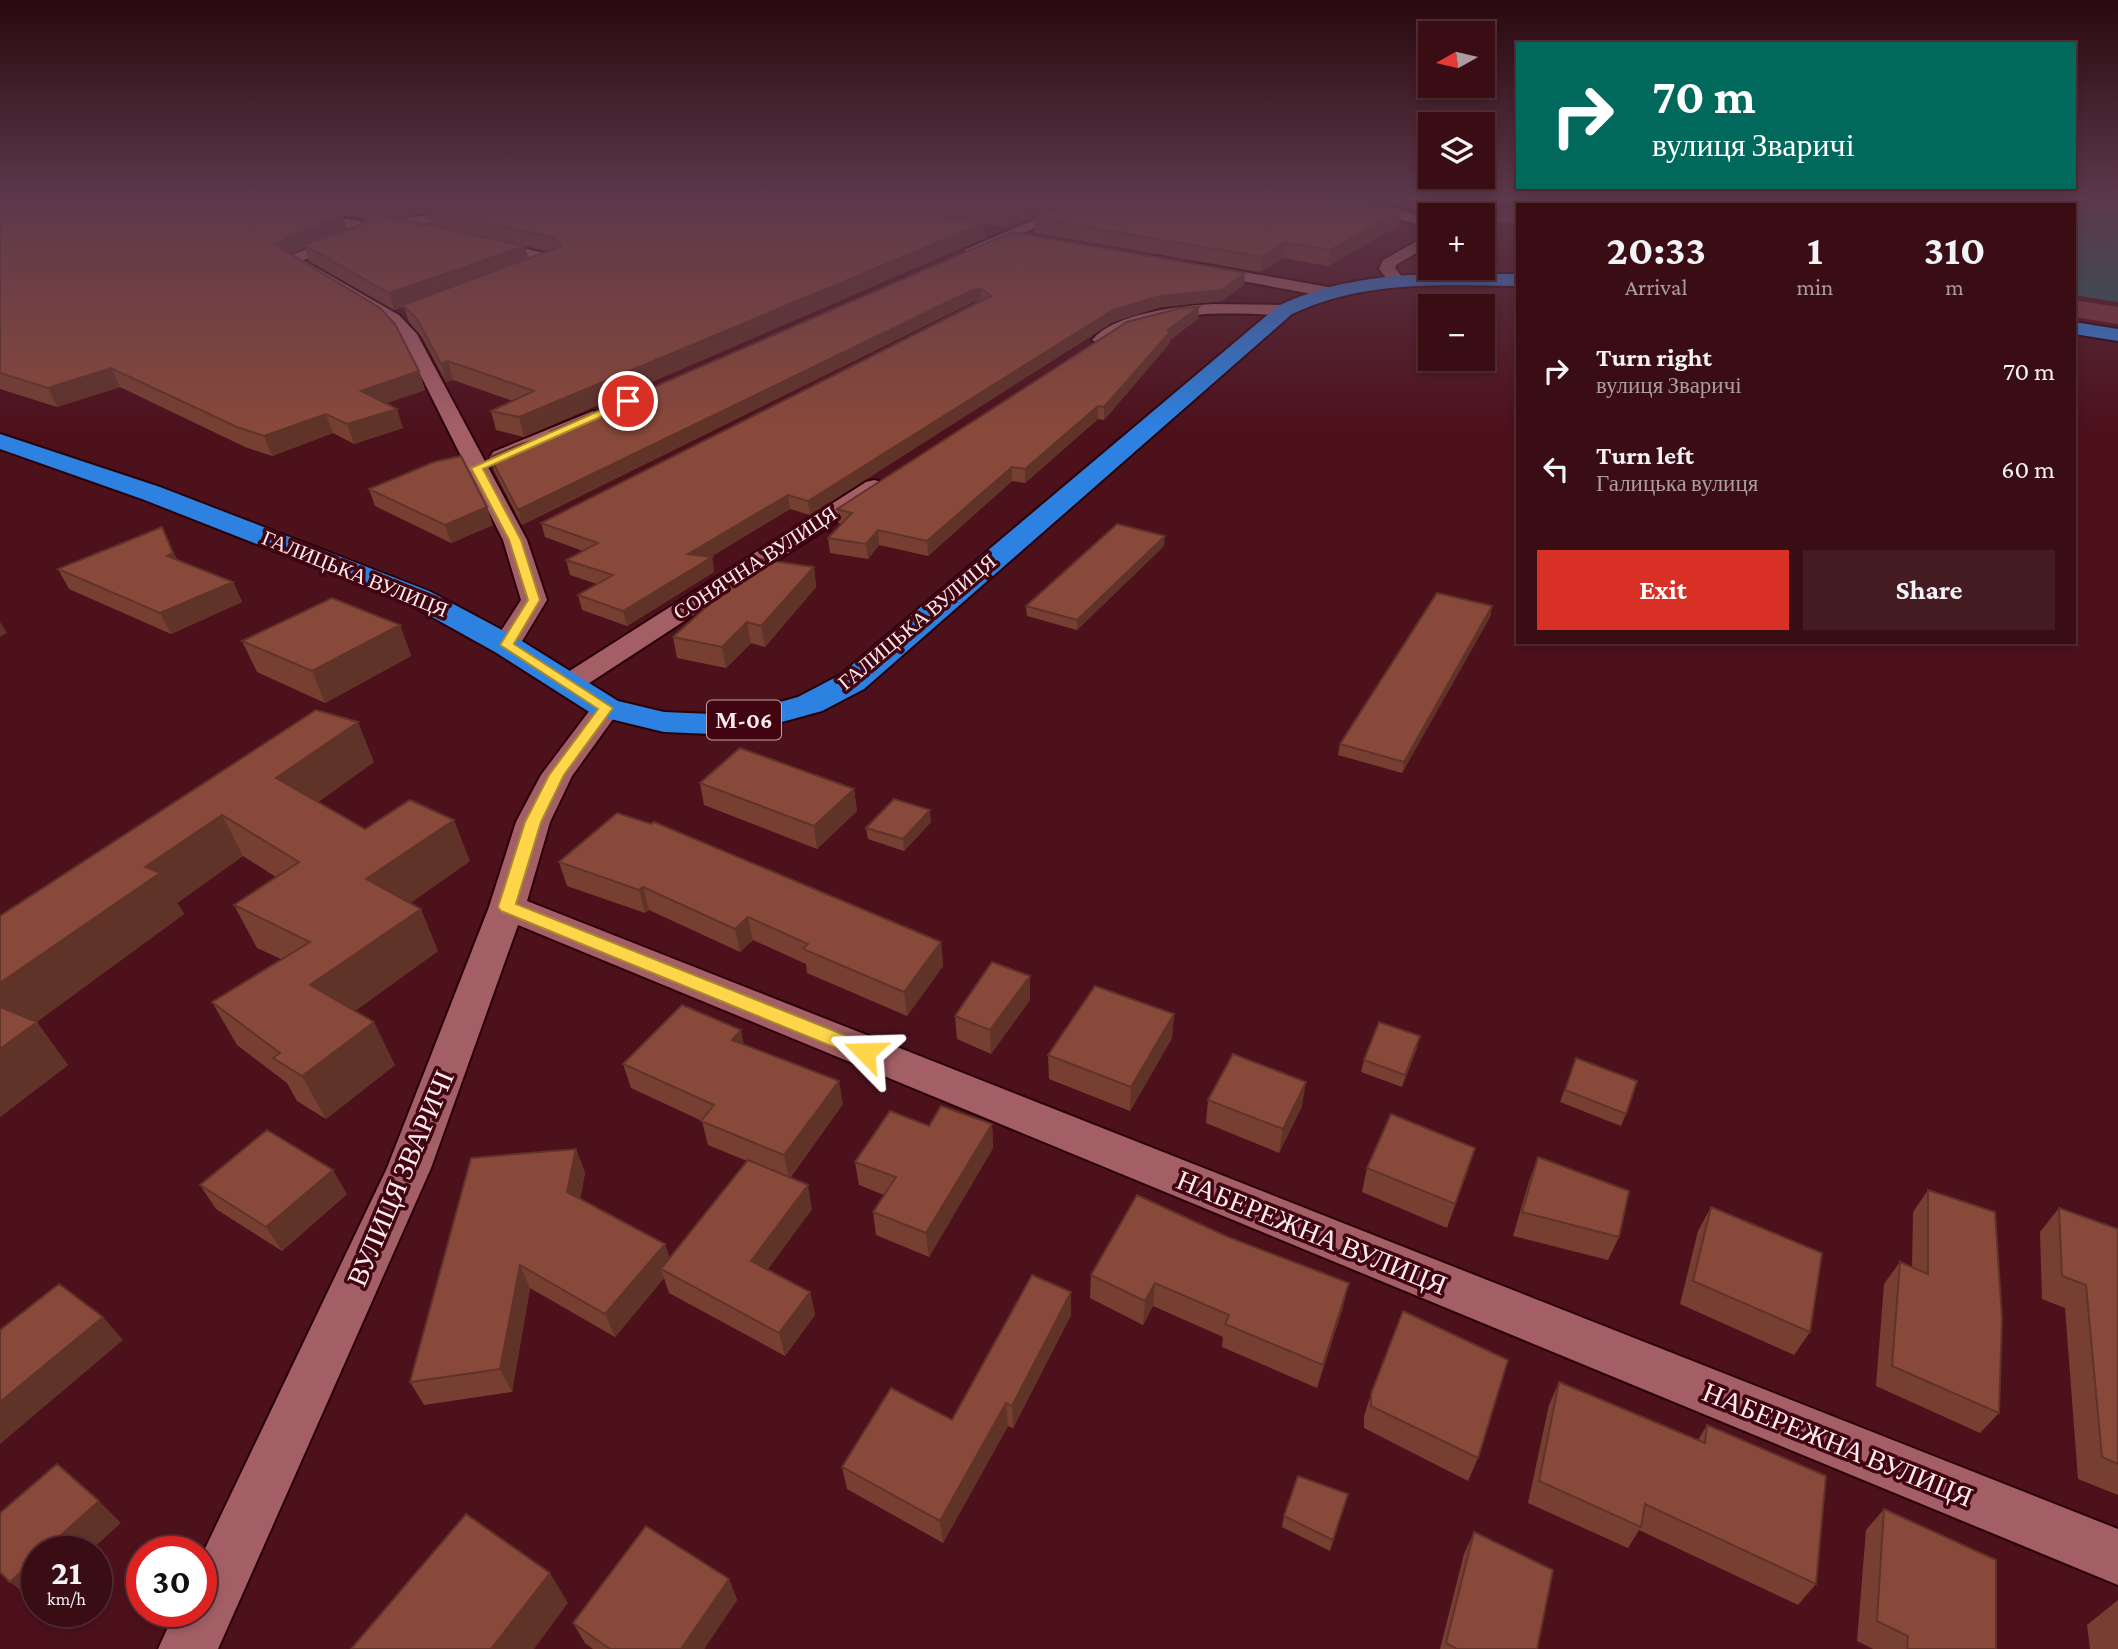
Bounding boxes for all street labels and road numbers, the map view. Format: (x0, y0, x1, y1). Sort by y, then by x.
street label: СОНЯЧНА ВУЛИЦЯ (669, 501, 841, 625)
street label: ГАЛИЦЬКА ВУЛИЦЯ (259, 526, 451, 622)
street label: ГАЛИЦЬКА ВУЛИЦЯ (833, 549, 1001, 695)
road number: М-06 (707, 700, 781, 740)
street label: ВУЛИЦЯ ЗВАРИЧІ (341, 1066, 460, 1291)
street label: НАБЕРЕЖНА ВУЛИЦЯ (1172, 1164, 1451, 1301)
street label: НАБЕРЕЖНА ВУЛИЦЯ (1698, 1376, 1977, 1513)

